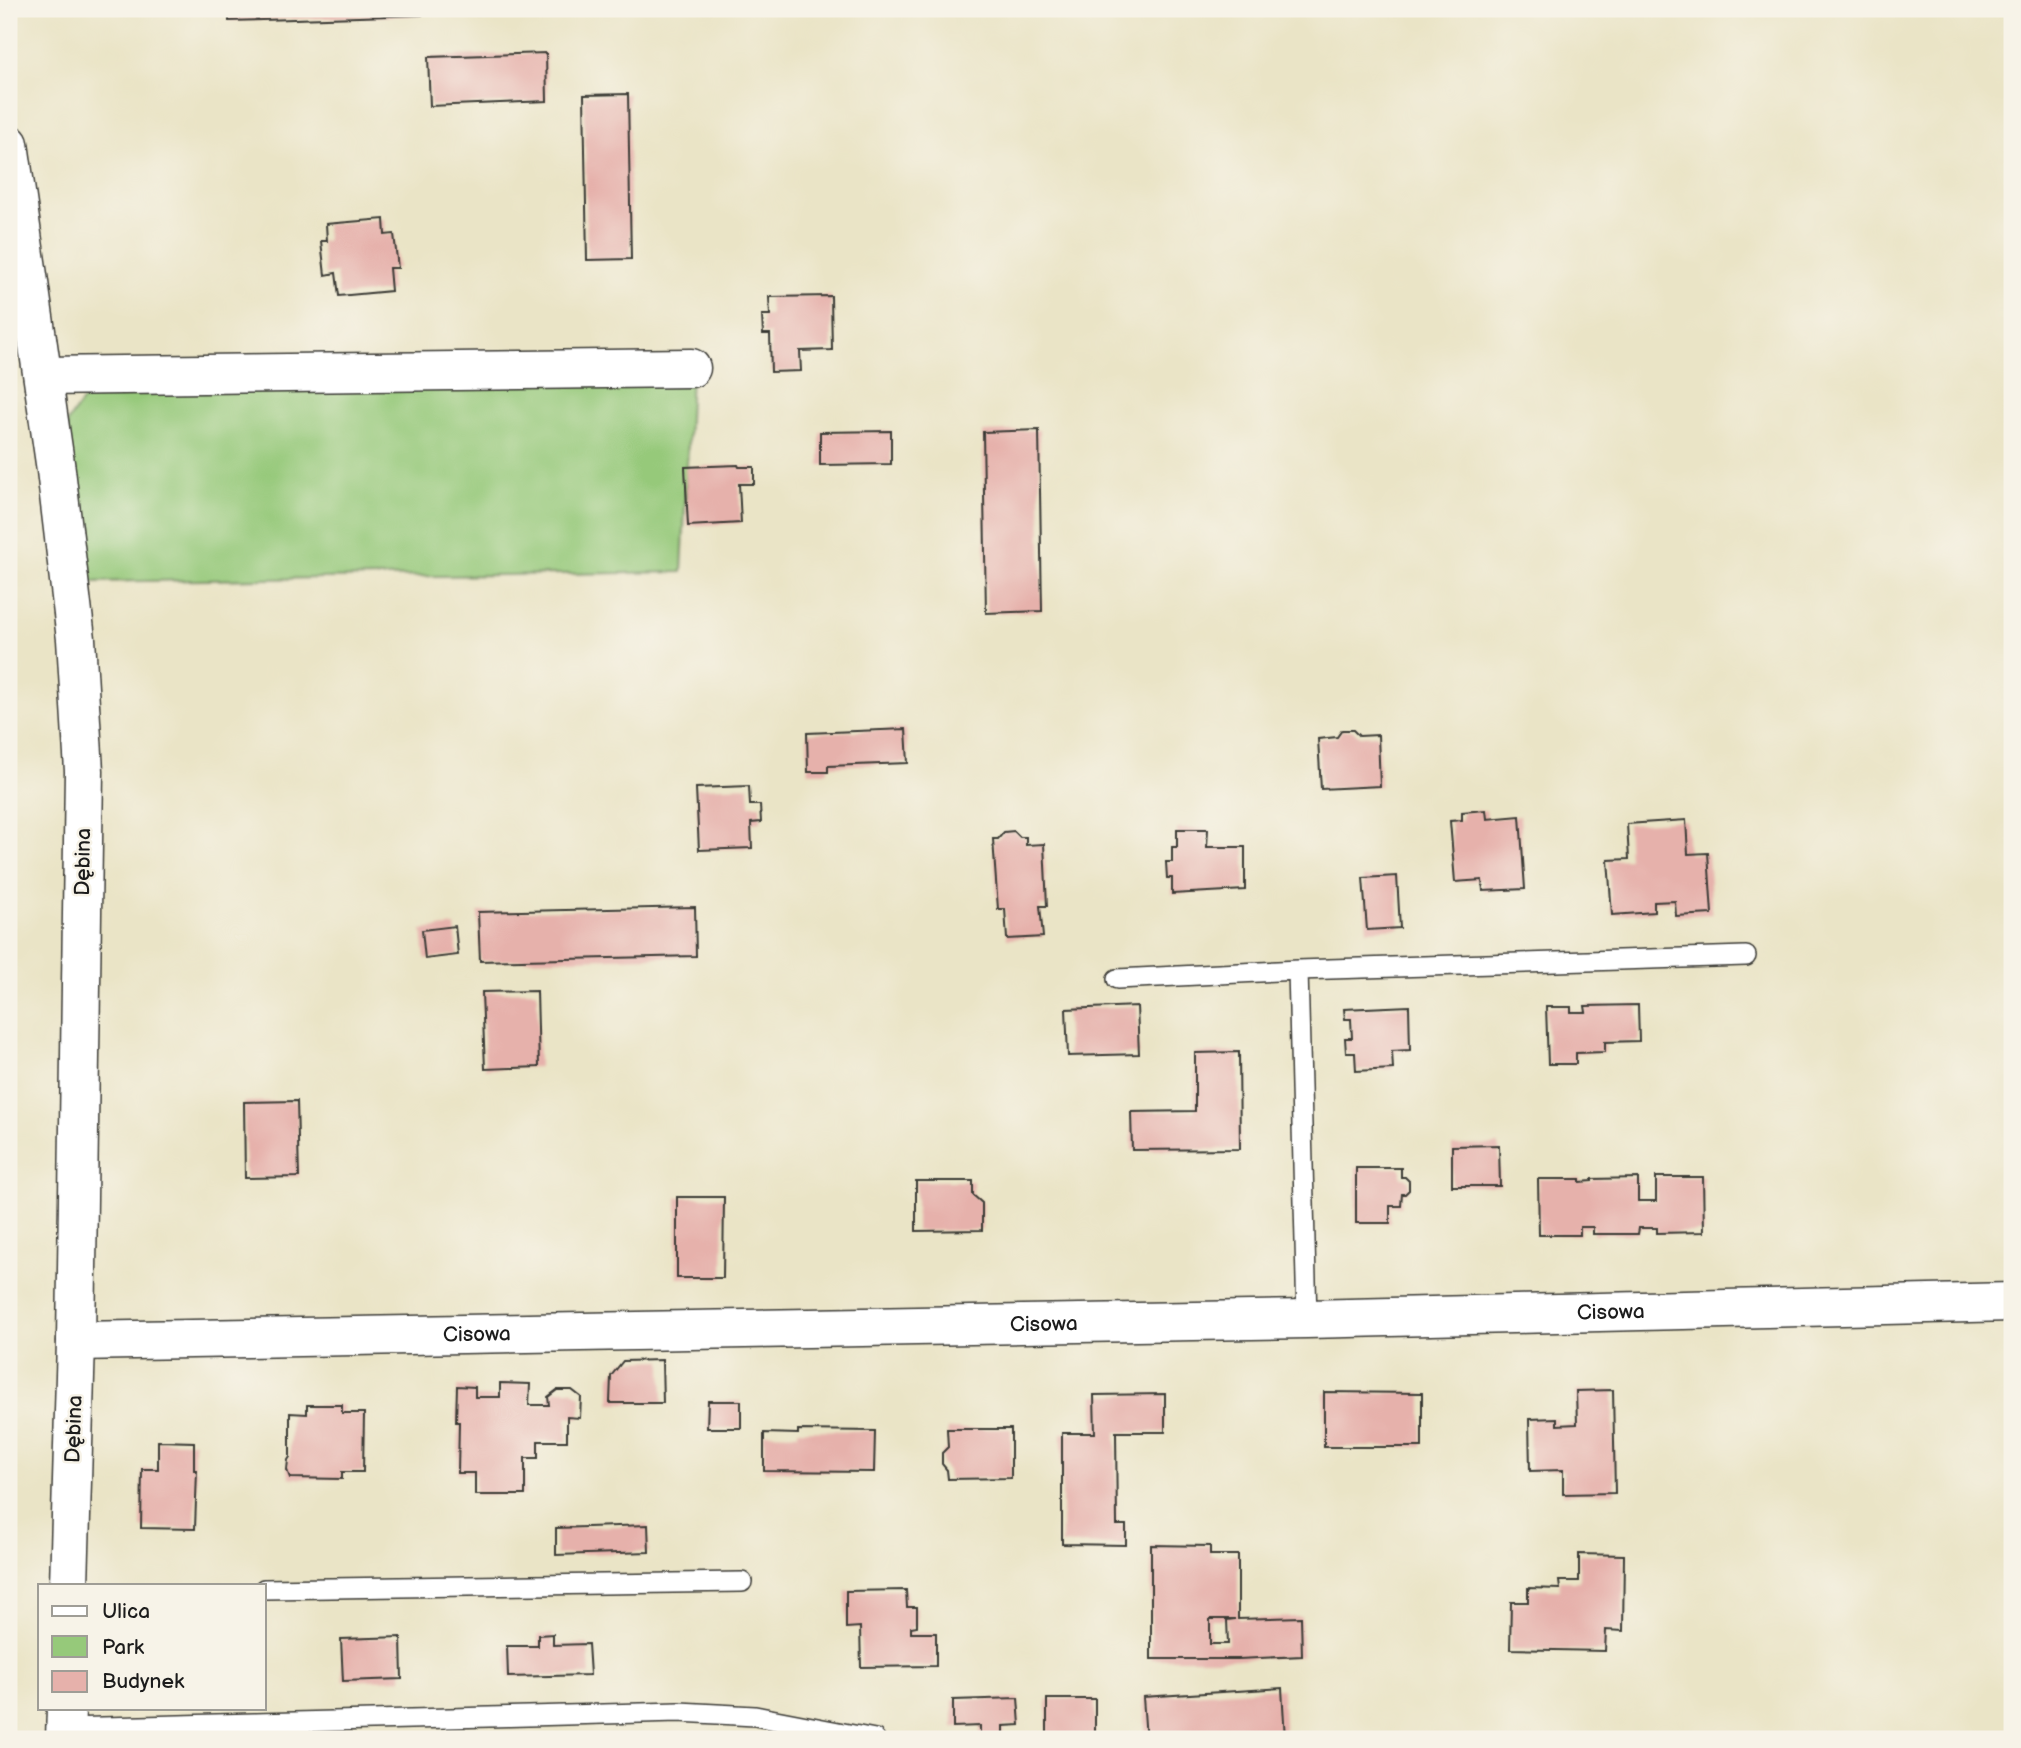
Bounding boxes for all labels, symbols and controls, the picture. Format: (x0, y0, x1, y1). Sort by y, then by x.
street label: Dębina (70, 828, 96, 896)
street label: Cisowa (1576, 1298, 1645, 1325)
street label: Cisowa (1010, 1311, 1078, 1337)
street label: Cisowa (443, 1321, 511, 1347)
street label: Dębina (60, 1395, 88, 1463)
legend (38, 1584, 266, 1710)
text: Ulica (102, 1599, 150, 1624)
text: Park (102, 1635, 145, 1660)
text: Budynek (102, 1669, 185, 1694)

